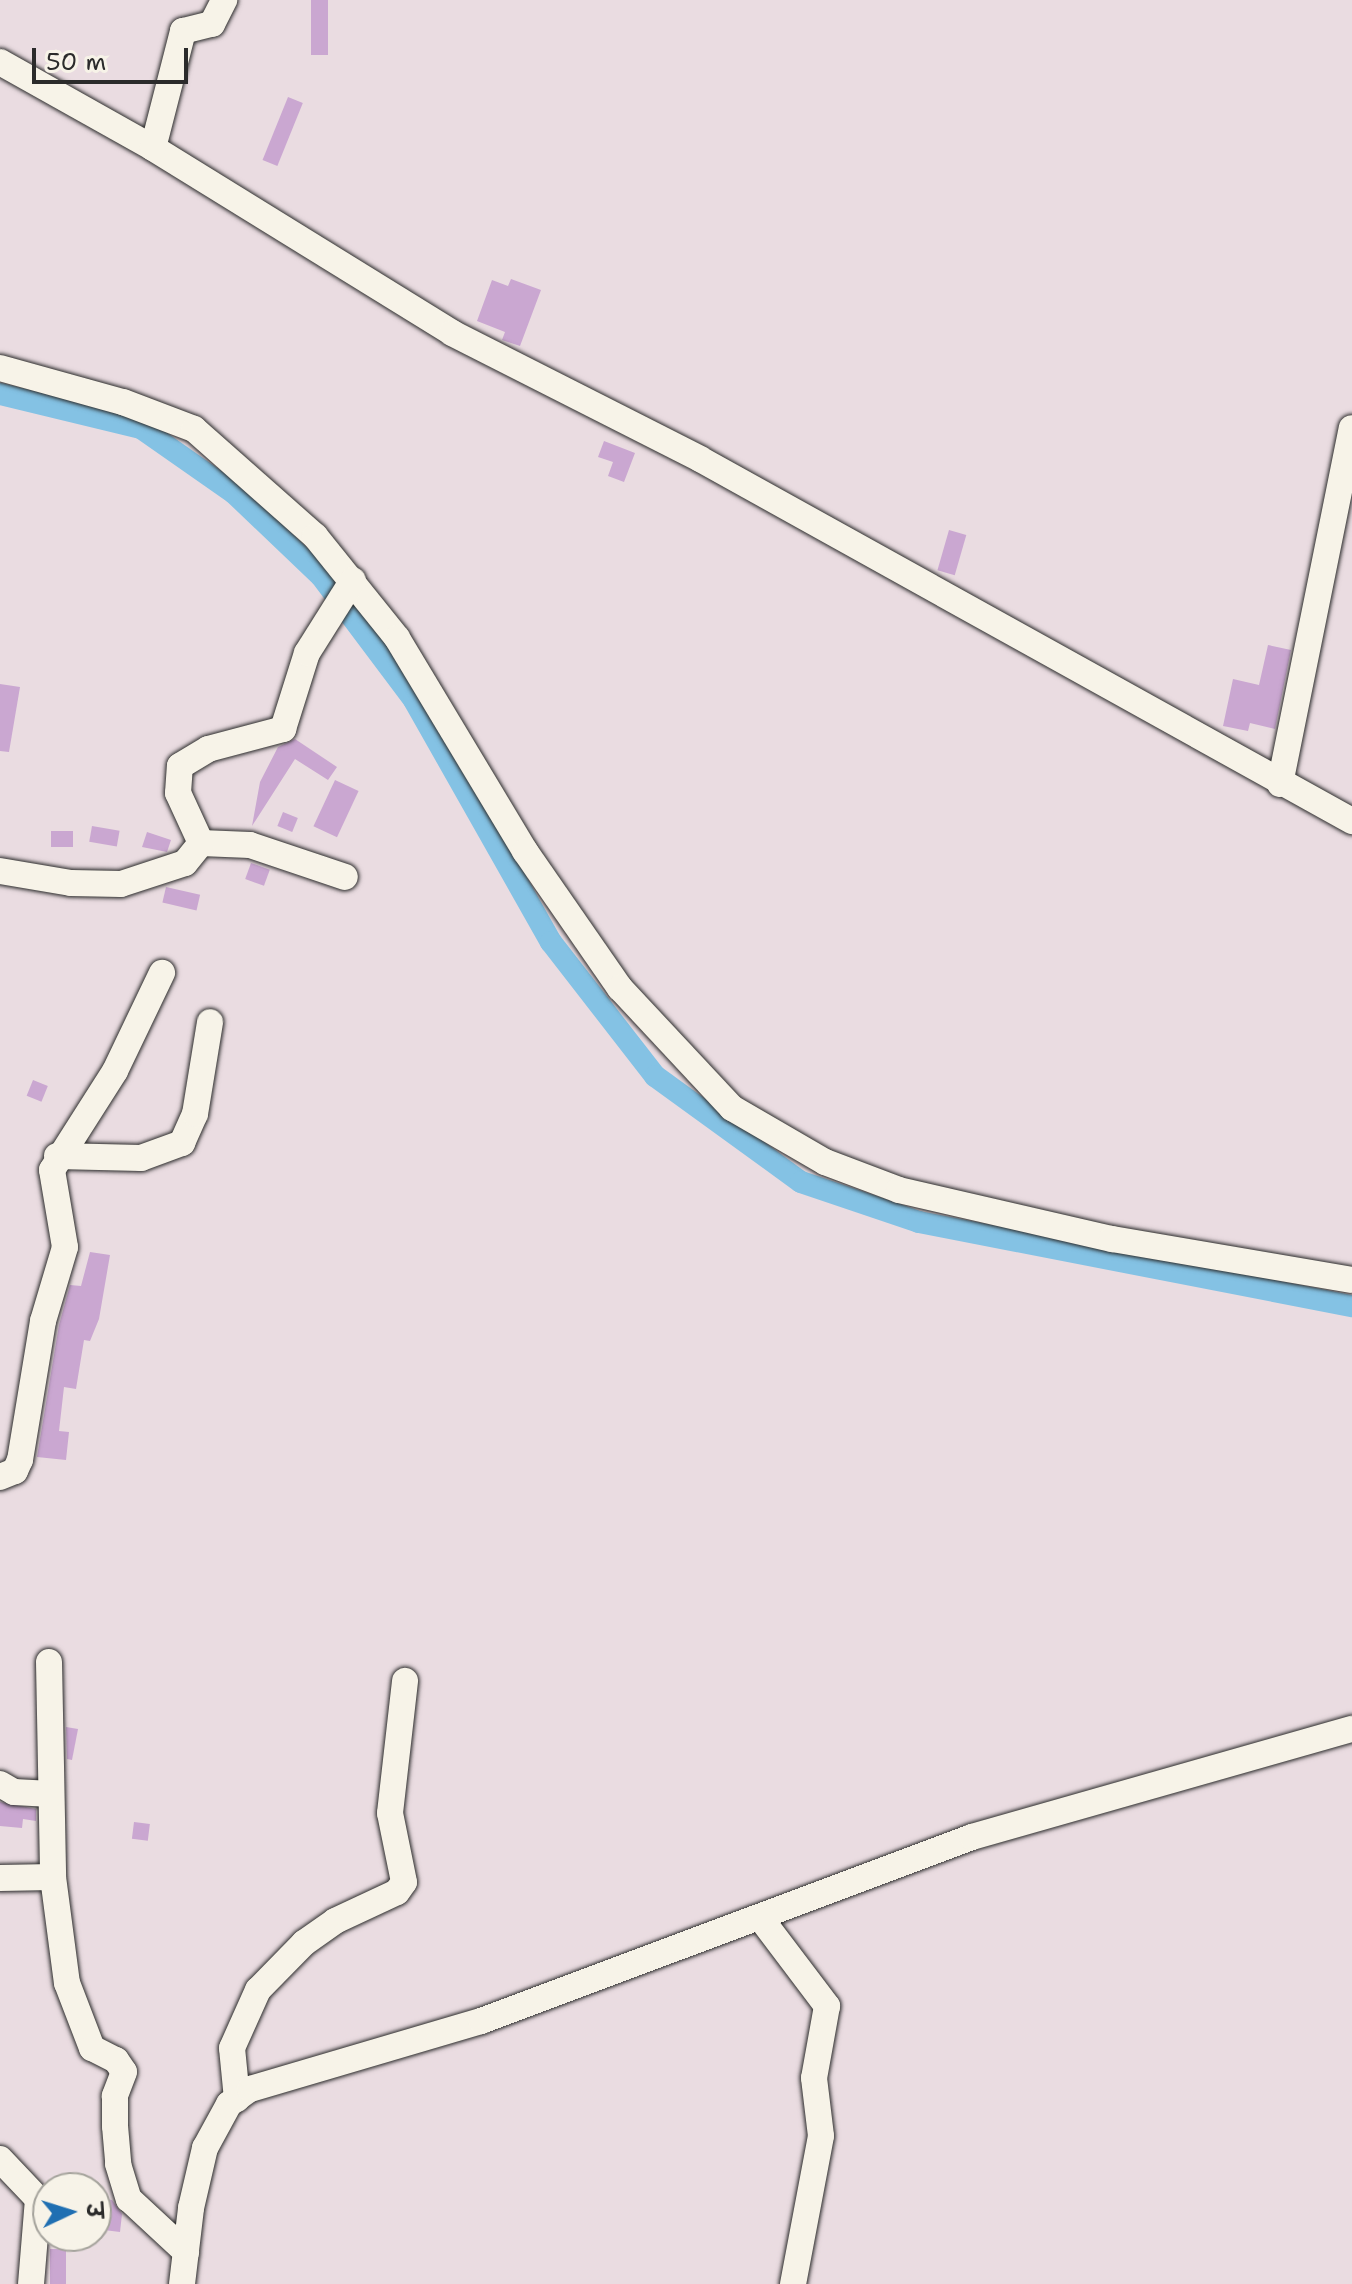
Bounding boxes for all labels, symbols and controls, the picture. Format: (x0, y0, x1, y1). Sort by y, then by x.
scale bar (36, 32, 192, 82)
text: 50 m (46, 46, 106, 78)
north arrow (32, 2172, 112, 2252)
text: उ (79, 2202, 109, 2219)

